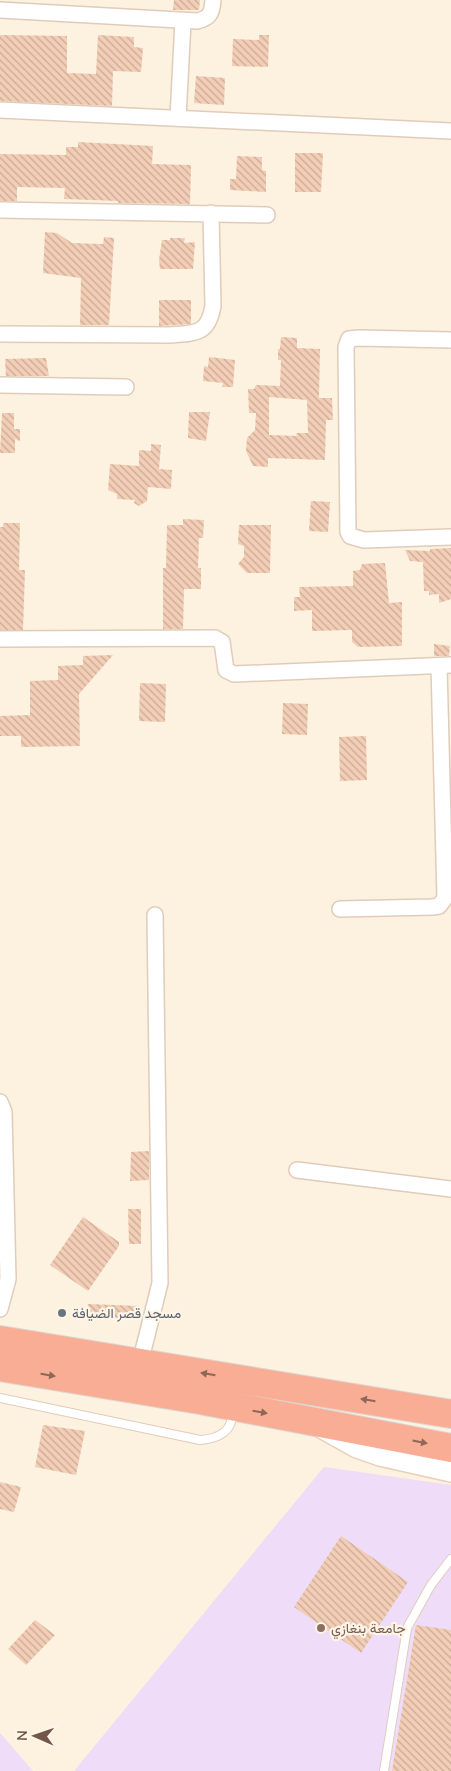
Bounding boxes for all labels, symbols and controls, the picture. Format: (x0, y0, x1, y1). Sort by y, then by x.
place label: مسجد قصر الضيافة (72, 1304, 181, 1322)
marker: مسجد قصر الضيافة (56, 1307, 68, 1319)
one-way arrow (200, 1369, 216, 1377)
one-way arrow (40, 1372, 56, 1380)
one-way arrow (360, 1396, 376, 1404)
one-way arrow (252, 1408, 268, 1416)
one-way arrow (412, 1438, 427, 1446)
place label: جامعة بنغازي (331, 1619, 406, 1640)
marker: جامعة بنغازي (315, 1622, 327, 1634)
north arrow (10, 1711, 60, 1761)
text: N (13, 1730, 31, 1741)

